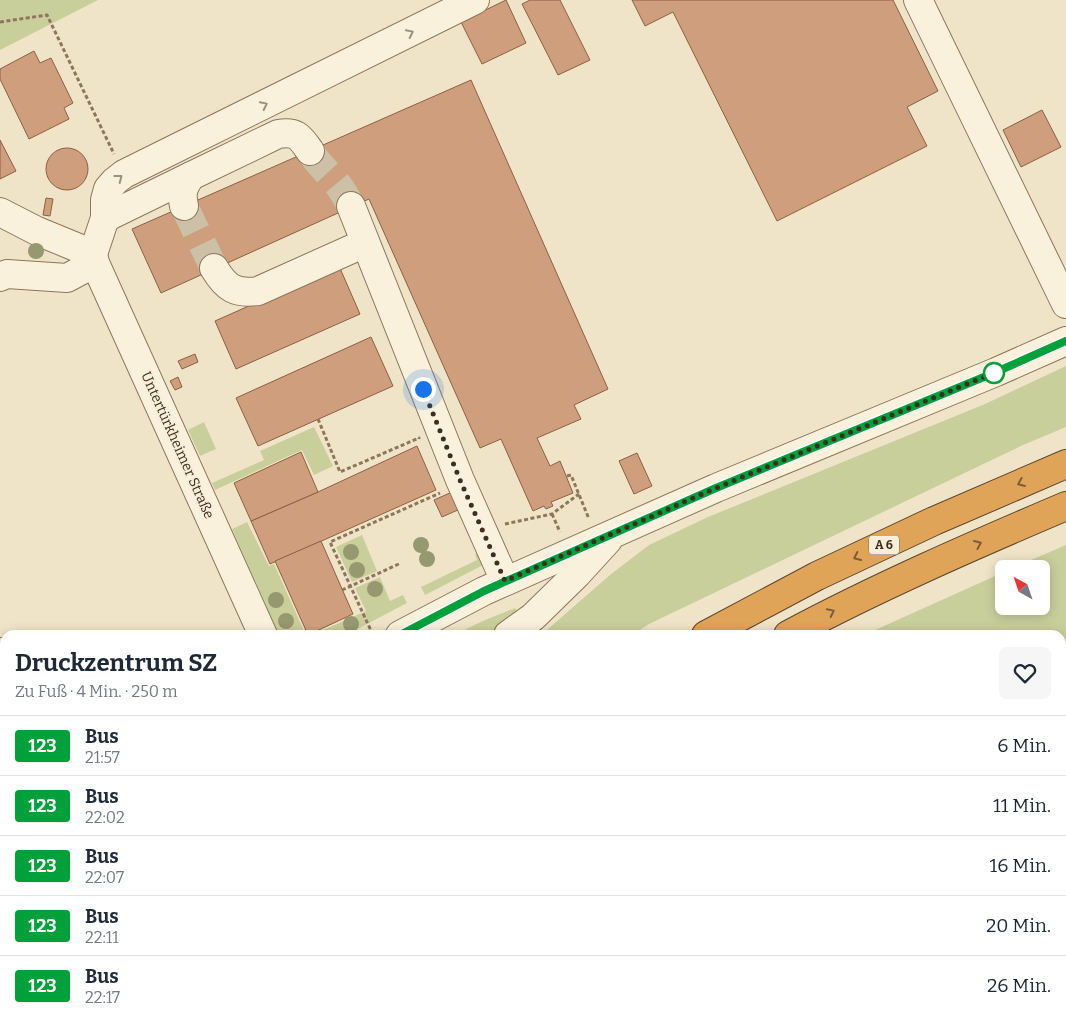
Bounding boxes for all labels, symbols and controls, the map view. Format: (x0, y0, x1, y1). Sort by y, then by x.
one-way arrow (405, 29, 414, 39)
one-way arrow (259, 101, 268, 111)
one-way arrow (114, 175, 123, 184)
unlabelled marker (983, 362, 1005, 384)
street label: Untertürkheimer Straße (137, 369, 218, 521)
your location (411, 377, 436, 402)
one-way arrow (1017, 477, 1026, 488)
road number: A 6 (869, 536, 899, 554)
one-way arrow (973, 539, 982, 550)
one-way arrow (853, 551, 862, 562)
north arrow (995, 560, 1050, 615)
map controls (995, 560, 1050, 615)
one-way arrow (826, 608, 835, 619)
button: heart (999, 647, 1051, 699)
text: Druckzentrum SZ (15, 649, 217, 677)
text: Zu Fuß · 4 Min. · 250 m (15, 682, 178, 701)
text: Bus (85, 725, 119, 748)
text: 6 Min. (997, 734, 1051, 757)
text: 123 (28, 735, 57, 757)
text: 21:57 (85, 748, 120, 767)
text: Bus (85, 785, 119, 808)
text: 11 Min. (993, 794, 1051, 817)
text: 123 (28, 795, 57, 817)
text: 22:02 (85, 808, 125, 827)
text: Bus (85, 845, 119, 868)
text: 16 Min. (990, 854, 1051, 877)
text: 123 (28, 855, 57, 877)
text: 22:07 (85, 868, 124, 887)
text: Bus (85, 905, 119, 928)
text: 20 Min. (986, 914, 1051, 937)
text: 123 (28, 915, 57, 937)
text: 22:11 (85, 928, 119, 947)
text: Bus (85, 965, 119, 988)
text: 26 Min. (987, 974, 1051, 997)
text: 123 (28, 975, 57, 997)
text: 22:17 (85, 988, 120, 1007)

